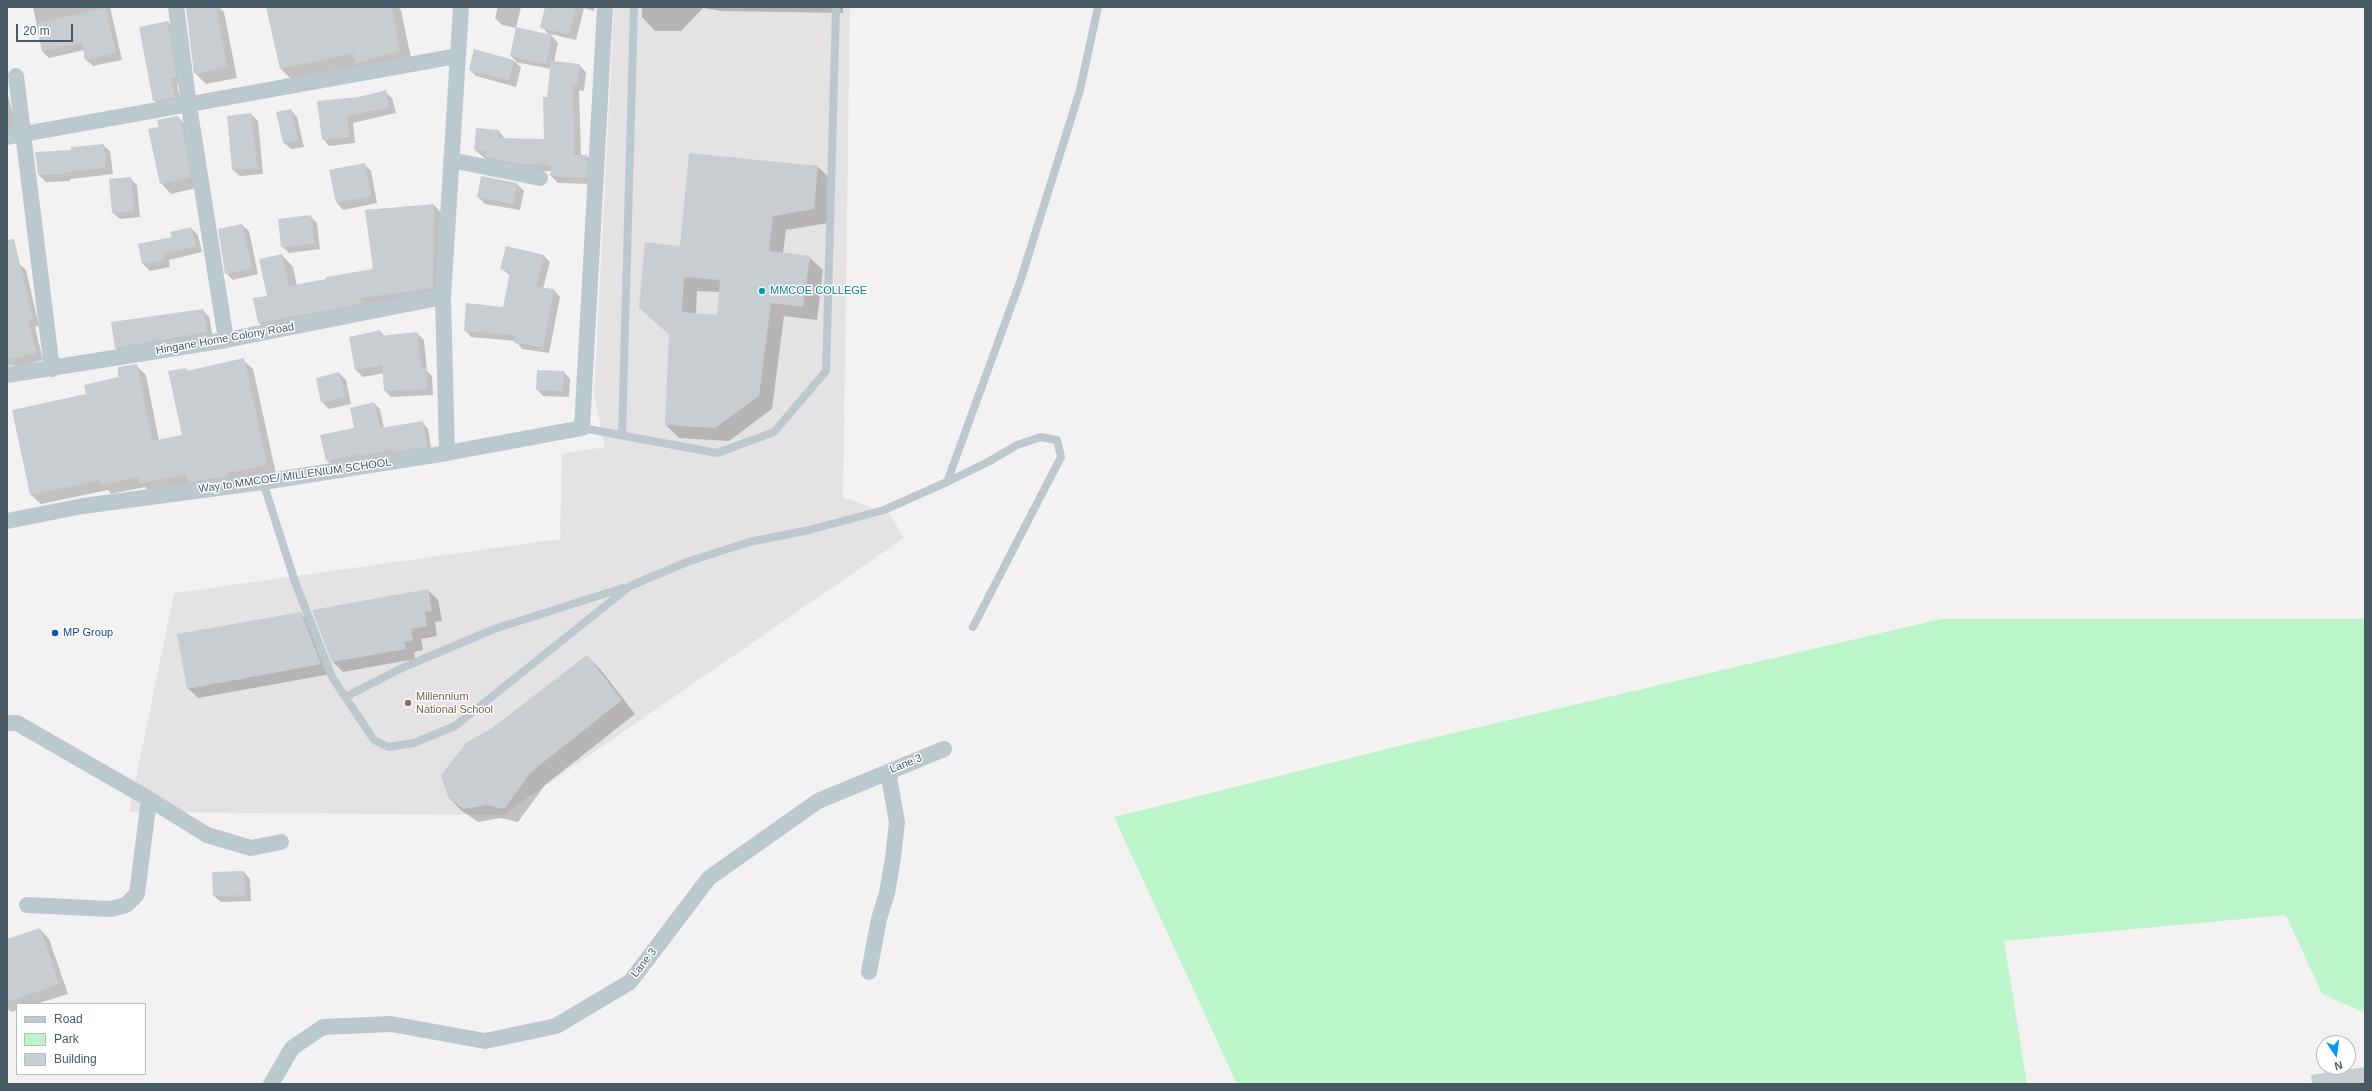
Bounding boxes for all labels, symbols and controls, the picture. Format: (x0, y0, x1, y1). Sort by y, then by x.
scale bar (18, 16, 75, 42)
text: 20 m (23, 24, 50, 38)
place label: MMCOE COLLEGE (770, 284, 867, 298)
marker: MMCOE COLLEGE (757, 286, 767, 296)
street label: Hingane Home Colony Road (155, 320, 295, 358)
street label: Way to MMCOE/ MILLENIUM SCHOOL (198, 456, 392, 496)
place label: MP Group (63, 626, 113, 640)
marker: MP Group (50, 628, 60, 638)
place label: Millennium National School (416, 690, 493, 716)
marker: Millennium National School (403, 698, 413, 708)
street label: Lane 3 (888, 752, 924, 776)
street label: Lane 3 (628, 946, 660, 980)
legend (16, 1003, 146, 1075)
text: Road (54, 1012, 83, 1026)
text: Park (54, 1032, 79, 1046)
north arrow (2316, 1035, 2356, 1075)
text: Building (54, 1052, 97, 1066)
text: N (2333, 1059, 2344, 1072)

